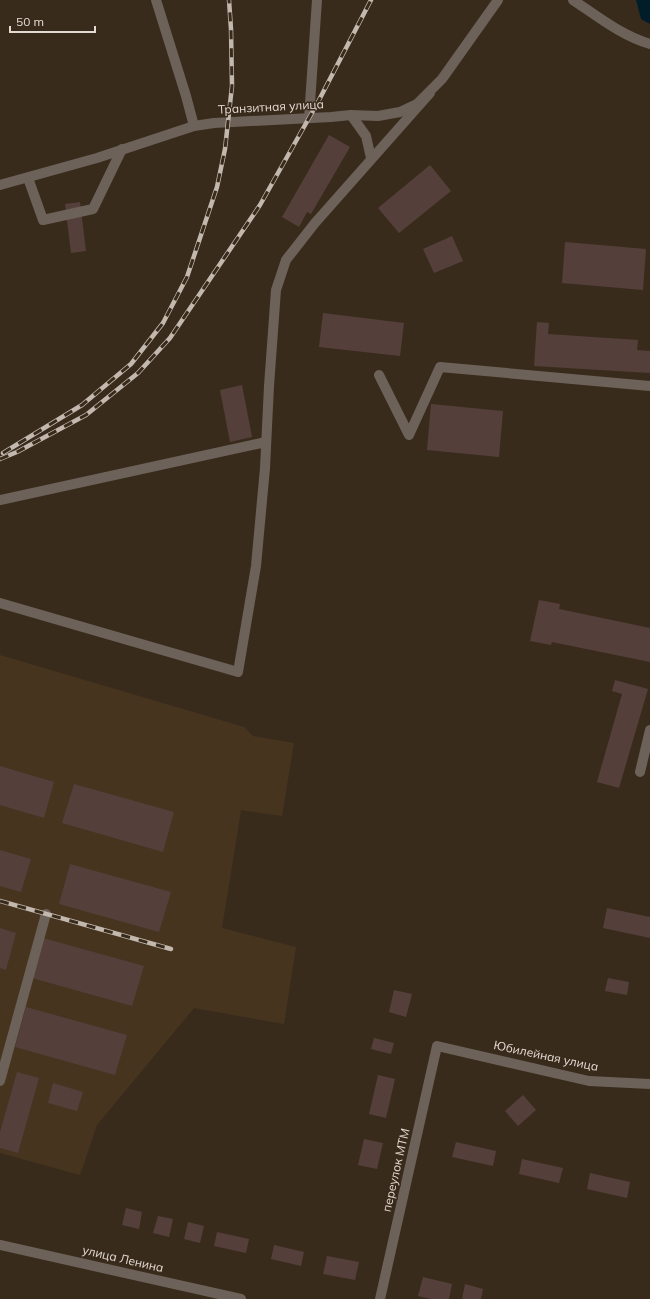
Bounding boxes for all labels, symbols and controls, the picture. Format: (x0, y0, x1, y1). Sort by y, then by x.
scale bar (10, 8, 95, 34)
text: 50 m (16, 14, 44, 29)
street label: Транзитная улица (218, 96, 324, 117)
street label: Юбилейная улица (492, 1037, 600, 1074)
street label: переулок МТМ (379, 1127, 412, 1213)
street label: улица Ленина (81, 1242, 165, 1275)

